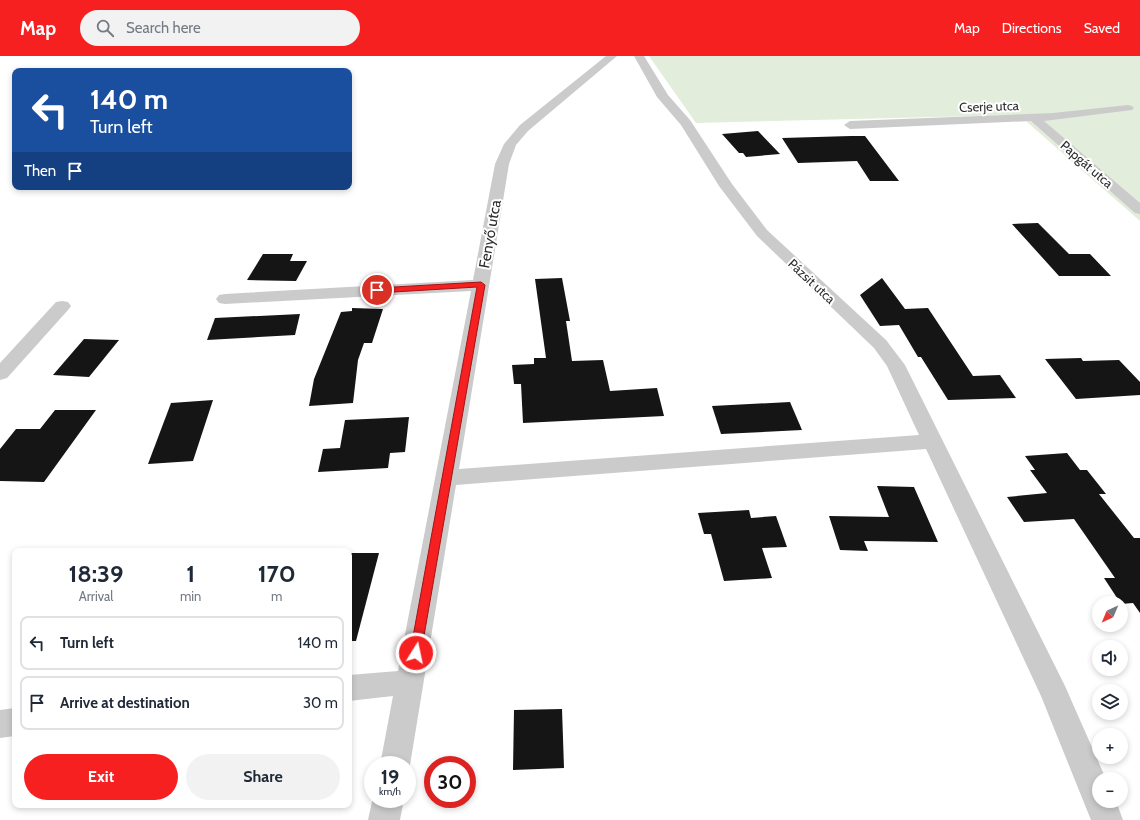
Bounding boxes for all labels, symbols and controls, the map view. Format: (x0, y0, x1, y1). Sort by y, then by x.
search box (80, 10, 360, 46)
text: Map (20, 17, 56, 40)
icon: search (94, 17, 116, 39)
text: Search here (126, 19, 201, 37)
text: Map (954, 19, 980, 37)
text: Directions (1002, 19, 1062, 37)
text: Saved (1084, 19, 1120, 37)
text: 140 m (90, 82, 168, 116)
icon: left (24, 84, 76, 136)
street label: Cserje utca (959, 97, 1020, 116)
text: Turn left (90, 116, 153, 138)
street label: Papgát utca (1058, 137, 1117, 191)
icon: arrive (64, 160, 86, 182)
text: Then (24, 162, 56, 180)
street label: Fenyő utca (475, 198, 505, 270)
street label: Pázsit utca (785, 255, 839, 307)
pin (360, 273, 394, 307)
icon: arrive (366, 279, 388, 301)
text: 18:39 (68, 559, 124, 588)
text: 1 (186, 559, 195, 588)
text: 170 (258, 559, 296, 588)
text: Arrival (79, 588, 113, 604)
text: min (180, 588, 201, 604)
text: m (271, 588, 282, 604)
north arrow (1092, 596, 1128, 632)
map controls (1092, 596, 1128, 808)
icon: left (26, 632, 48, 654)
position arrow (395, 632, 437, 674)
text: Turn left (60, 634, 114, 652)
text: 140 m (297, 634, 338, 652)
button: sound (1092, 640, 1128, 676)
button: layers (1092, 684, 1128, 720)
icon: arrive (26, 692, 48, 714)
text: Arrive at destination (60, 694, 190, 712)
text: 30 m (303, 694, 338, 712)
button: + (1092, 728, 1128, 764)
button: Exit (24, 754, 178, 800)
button: Share (186, 754, 340, 800)
speed limit sign: 30 (424, 756, 476, 808)
text: 19 (381, 765, 399, 789)
button: − (1092, 772, 1128, 808)
text: km/h (379, 785, 401, 798)

